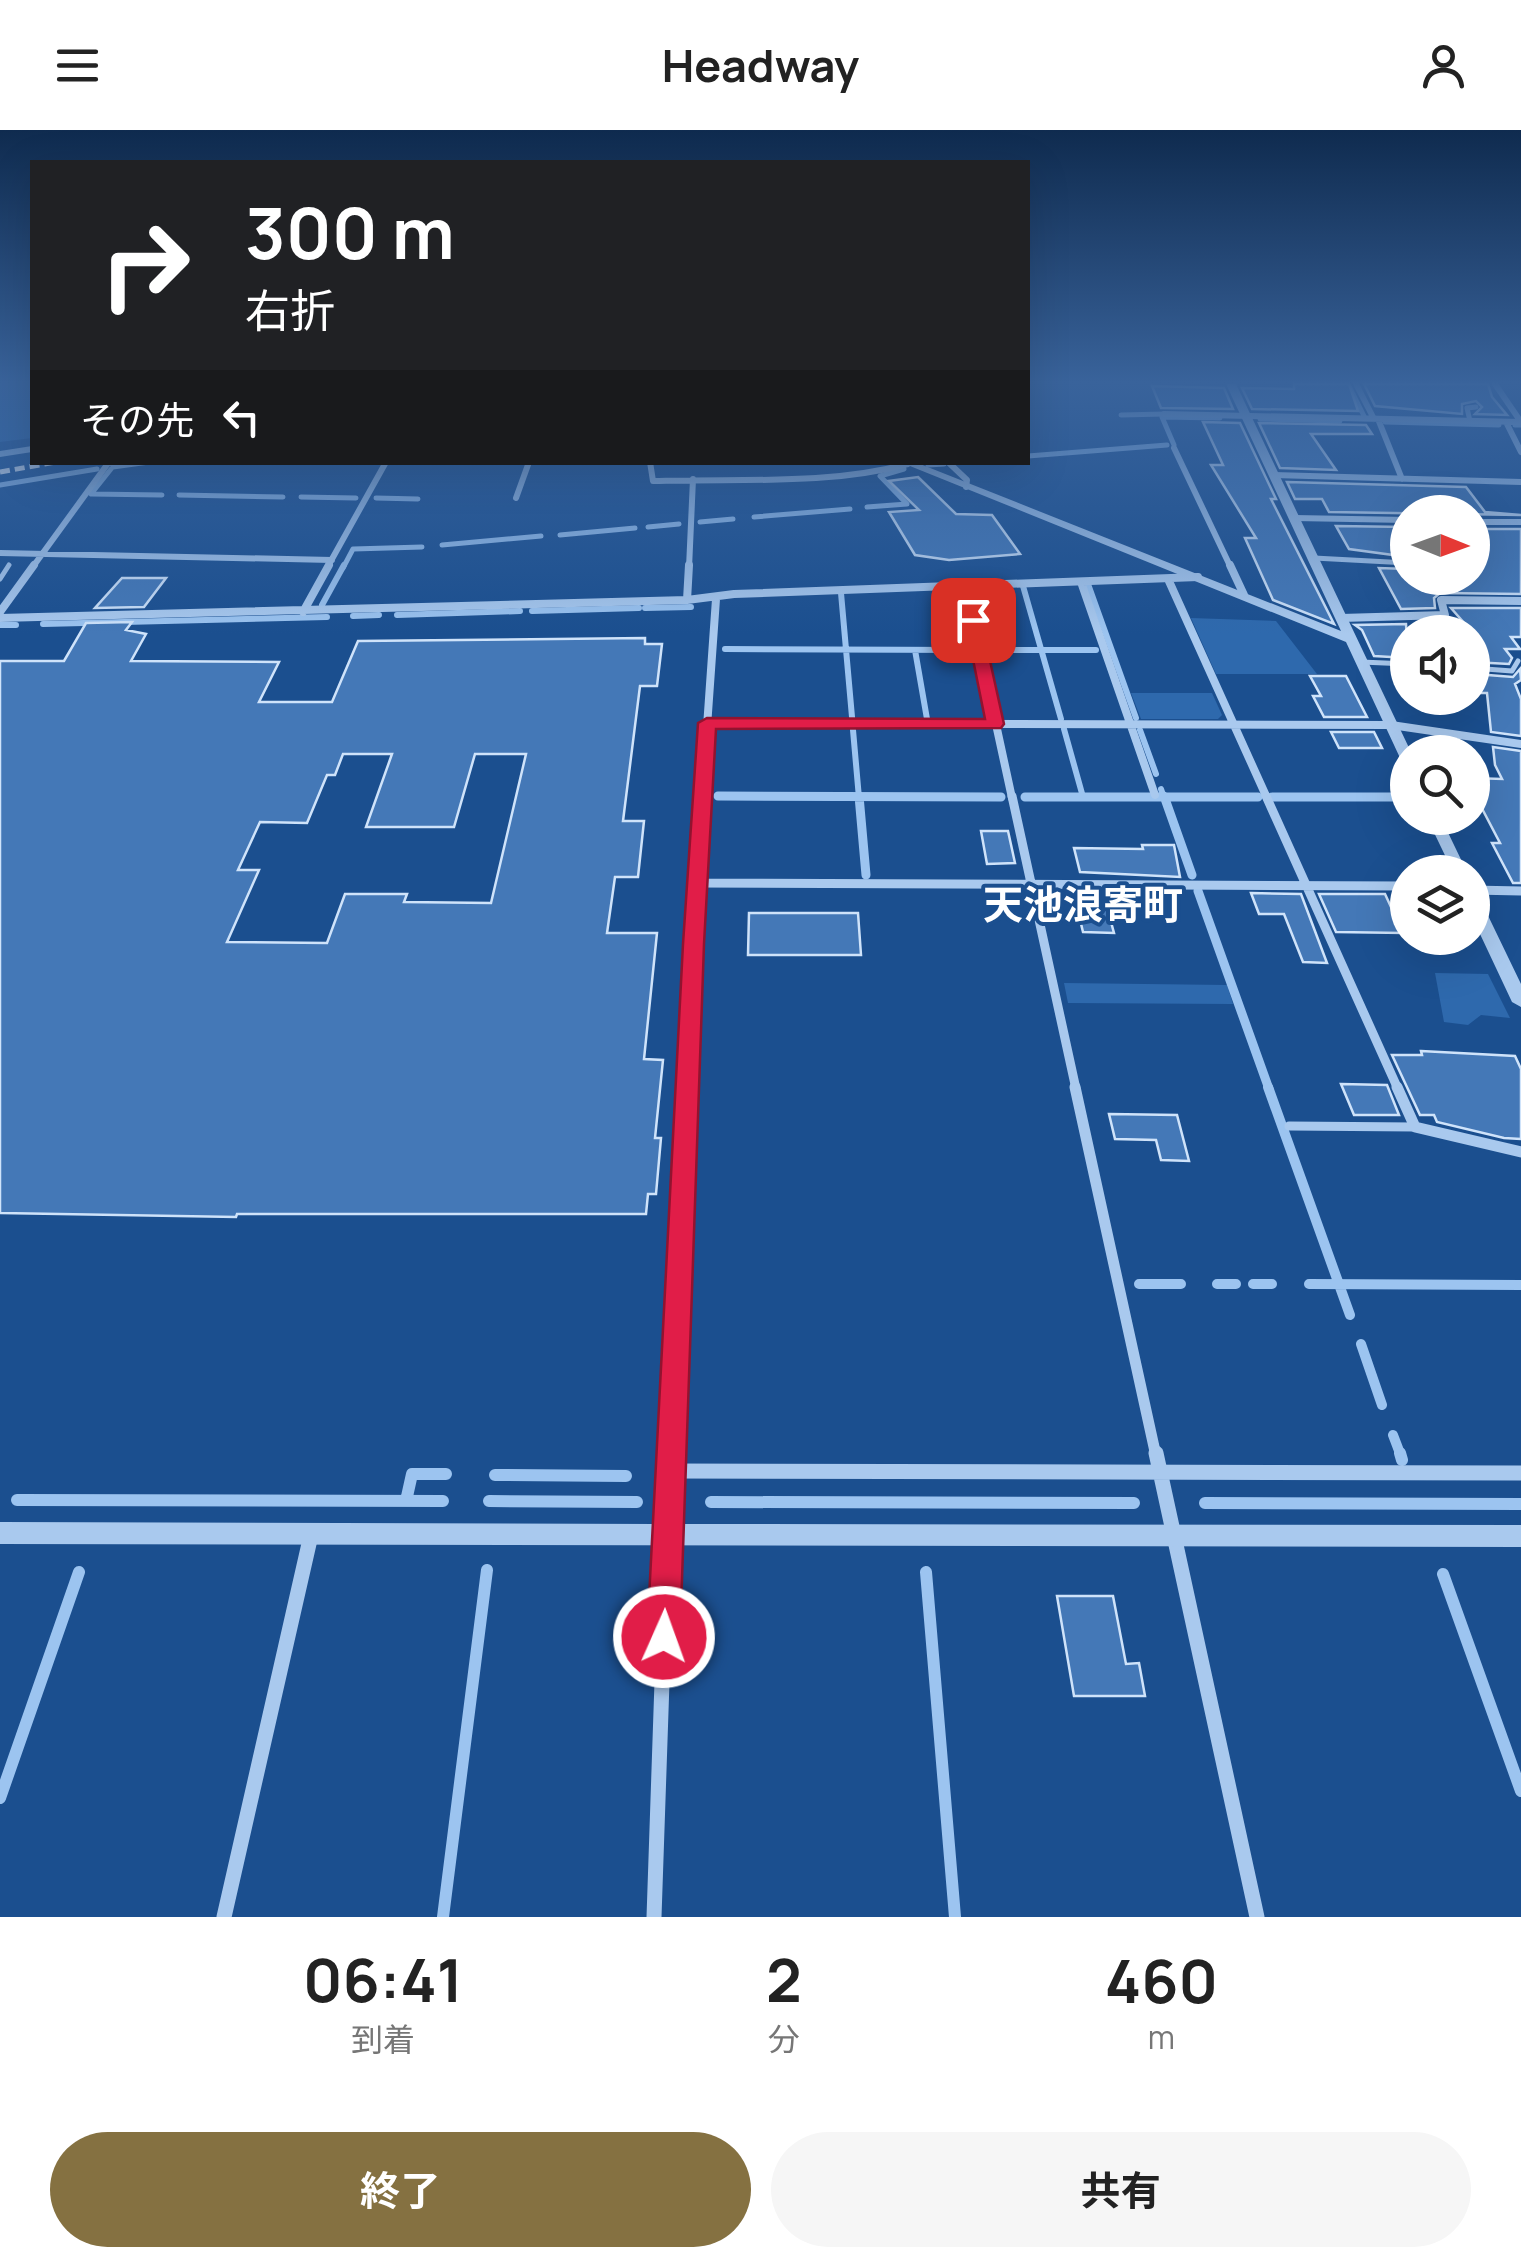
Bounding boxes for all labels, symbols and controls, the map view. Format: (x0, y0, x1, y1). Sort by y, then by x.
text: Headway (662, 34, 859, 96)
icon: menu (50, 38, 105, 93)
icon: person (1416, 38, 1471, 93)
text: 300 m (245, 184, 455, 280)
icon: right (80, 200, 210, 330)
text: 右折 (245, 279, 335, 341)
icon: left (214, 390, 269, 445)
text: その先 (80, 393, 194, 445)
north arrow (1390, 495, 1490, 595)
map controls (1390, 495, 1490, 955)
pin (931, 578, 1016, 663)
icon: arrive (946, 593, 1001, 648)
button: sound (1390, 615, 1490, 715)
button: search (1390, 735, 1490, 835)
button: layers (1390, 855, 1490, 955)
district label: 天池浪寄町 (983, 876, 1183, 931)
position arrow (612, 1585, 716, 1689)
text: 06:41 (303, 1938, 463, 2020)
text: 2 (766, 1938, 802, 2020)
text: 460 (1105, 1939, 1218, 2021)
text: m (1148, 2015, 1175, 2059)
text: 到着 (351, 2017, 415, 2061)
text: 分 (768, 2017, 800, 2061)
button: 終了 (50, 2132, 751, 2247)
button: 共有 (771, 2132, 1471, 2247)

